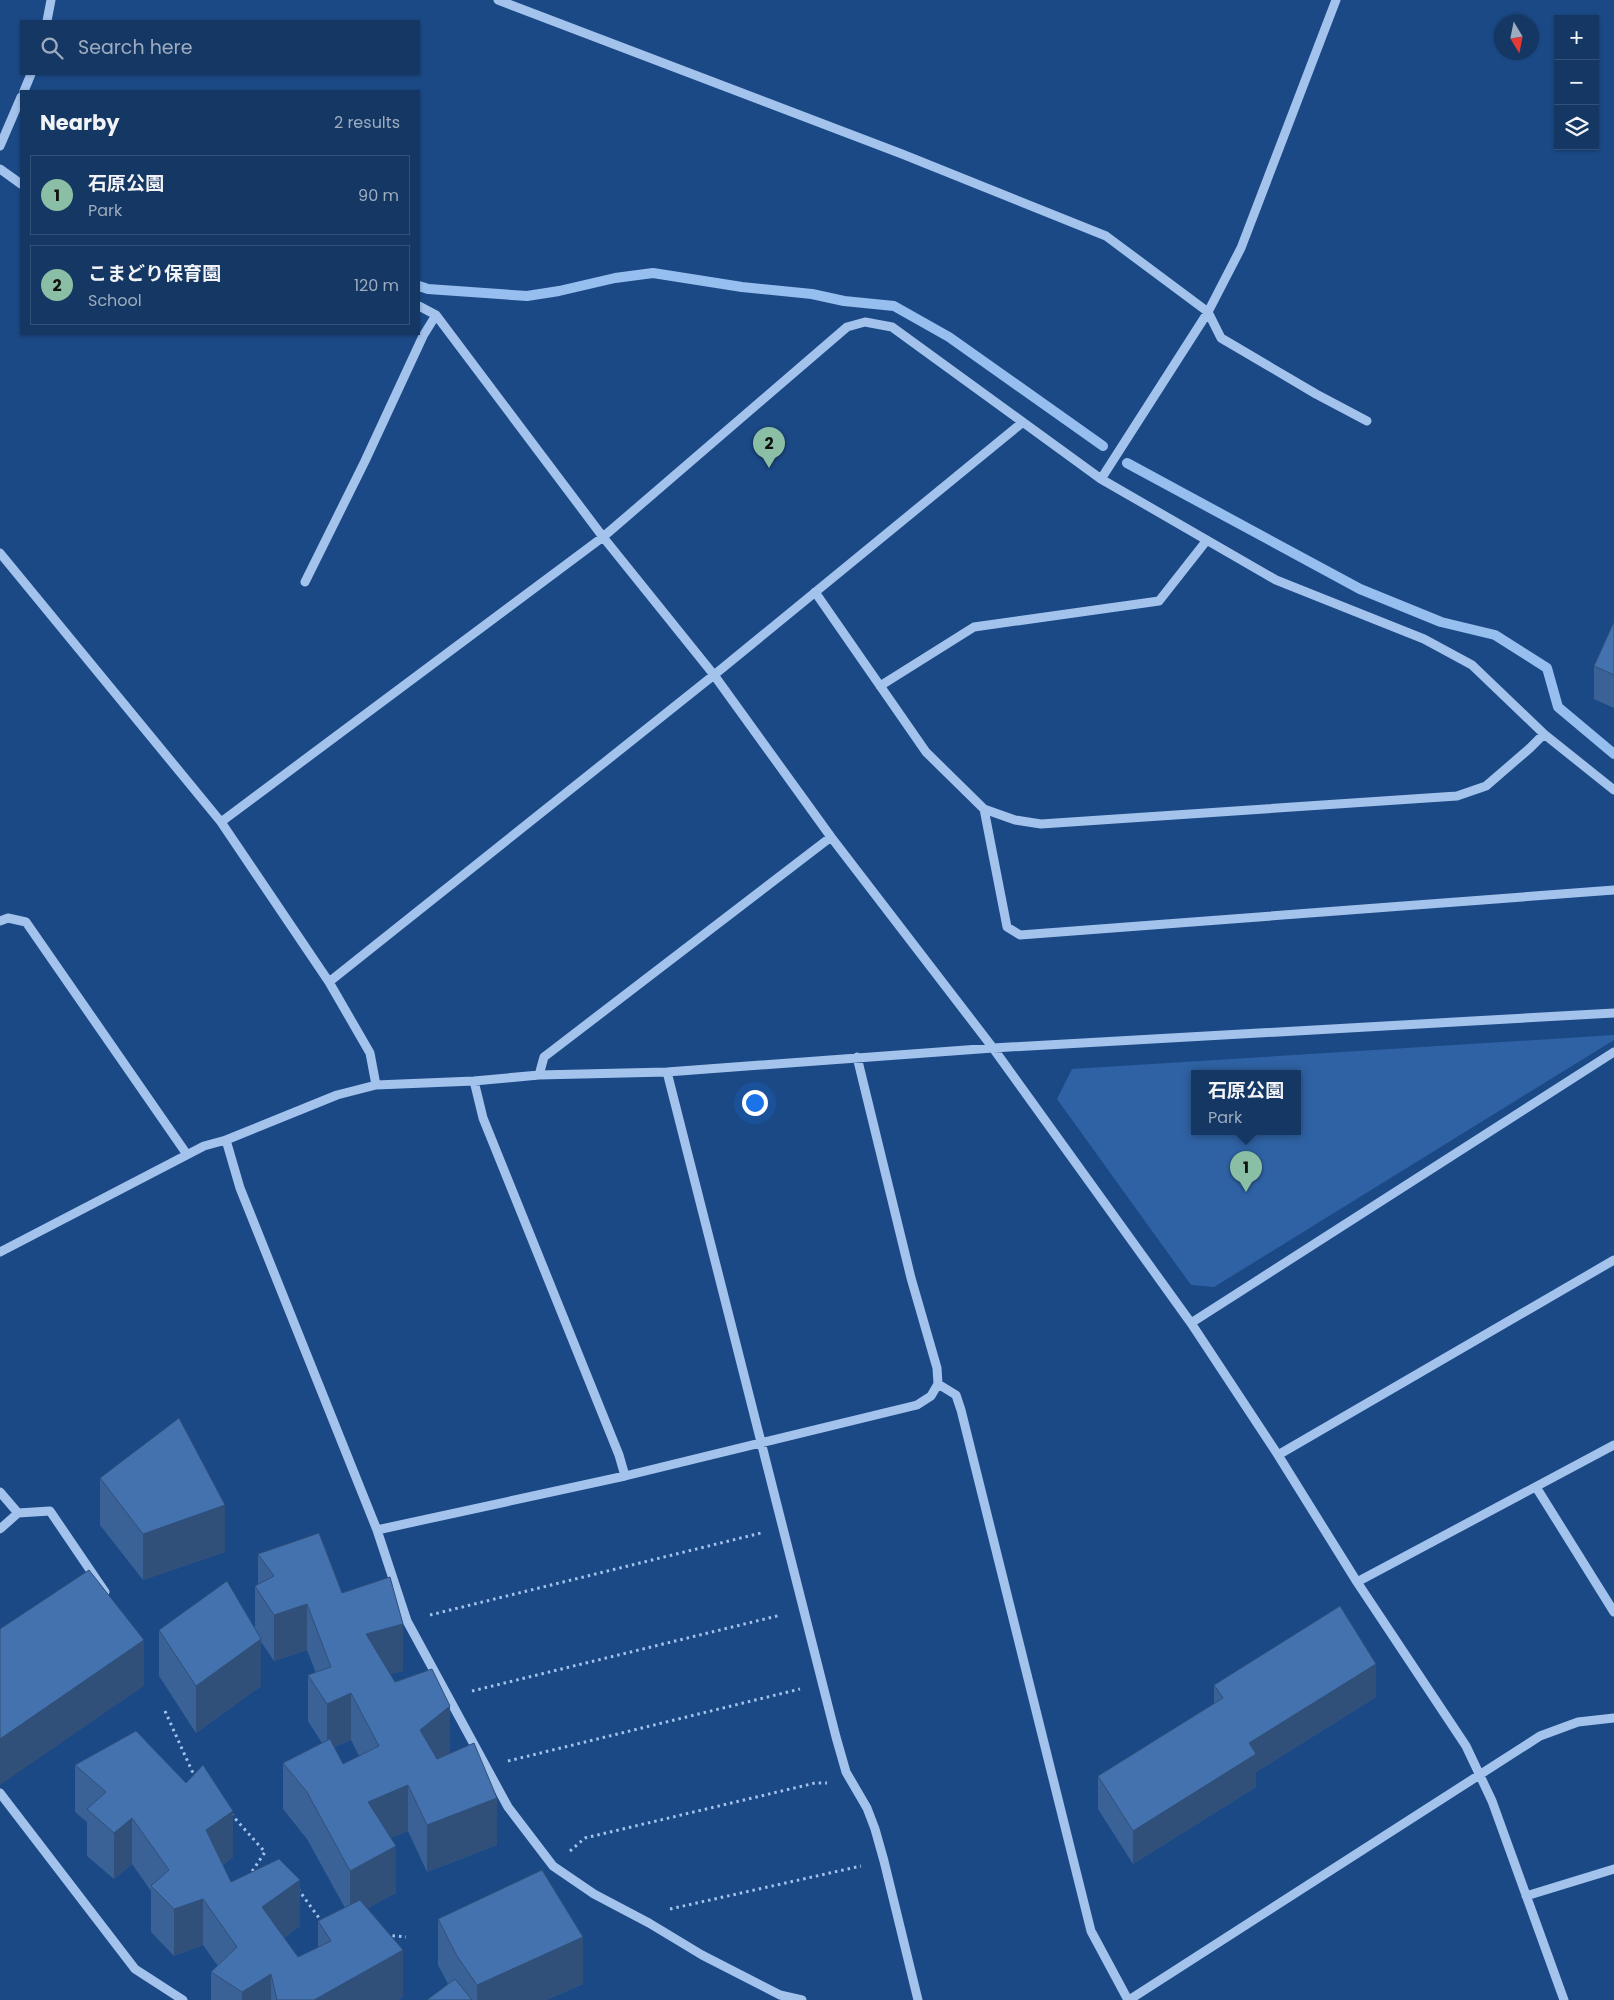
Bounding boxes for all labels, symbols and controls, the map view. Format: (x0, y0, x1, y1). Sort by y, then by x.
north arrow (1494, 15, 1539, 60)
map controls (1554, 15, 1599, 150)
button: + (1554, 15, 1599, 60)
search box (20, 20, 420, 75)
icon: search (38, 34, 66, 62)
text: Search here (78, 34, 192, 61)
button: − (1554, 60, 1599, 105)
button: layers (1554, 105, 1599, 150)
text: Nearby (40, 108, 120, 137)
text: 2 results (334, 111, 400, 134)
text: 石原公園 (88, 170, 164, 197)
text: 1 (54, 184, 60, 207)
text: 90 m (358, 184, 399, 207)
text: Park (88, 199, 122, 222)
text: こまどり保育園 (88, 260, 221, 287)
text: 2 (52, 274, 62, 297)
text: 120 m (354, 274, 399, 297)
text: School (88, 289, 142, 312)
pin: 2 (753, 427, 785, 468)
popup (1191, 1070, 1301, 1135)
text: 石原公園 (1208, 1077, 1284, 1104)
your location (742, 1090, 768, 1116)
text: Park (1208, 1106, 1242, 1129)
pin: 1 (1230, 1151, 1262, 1192)

